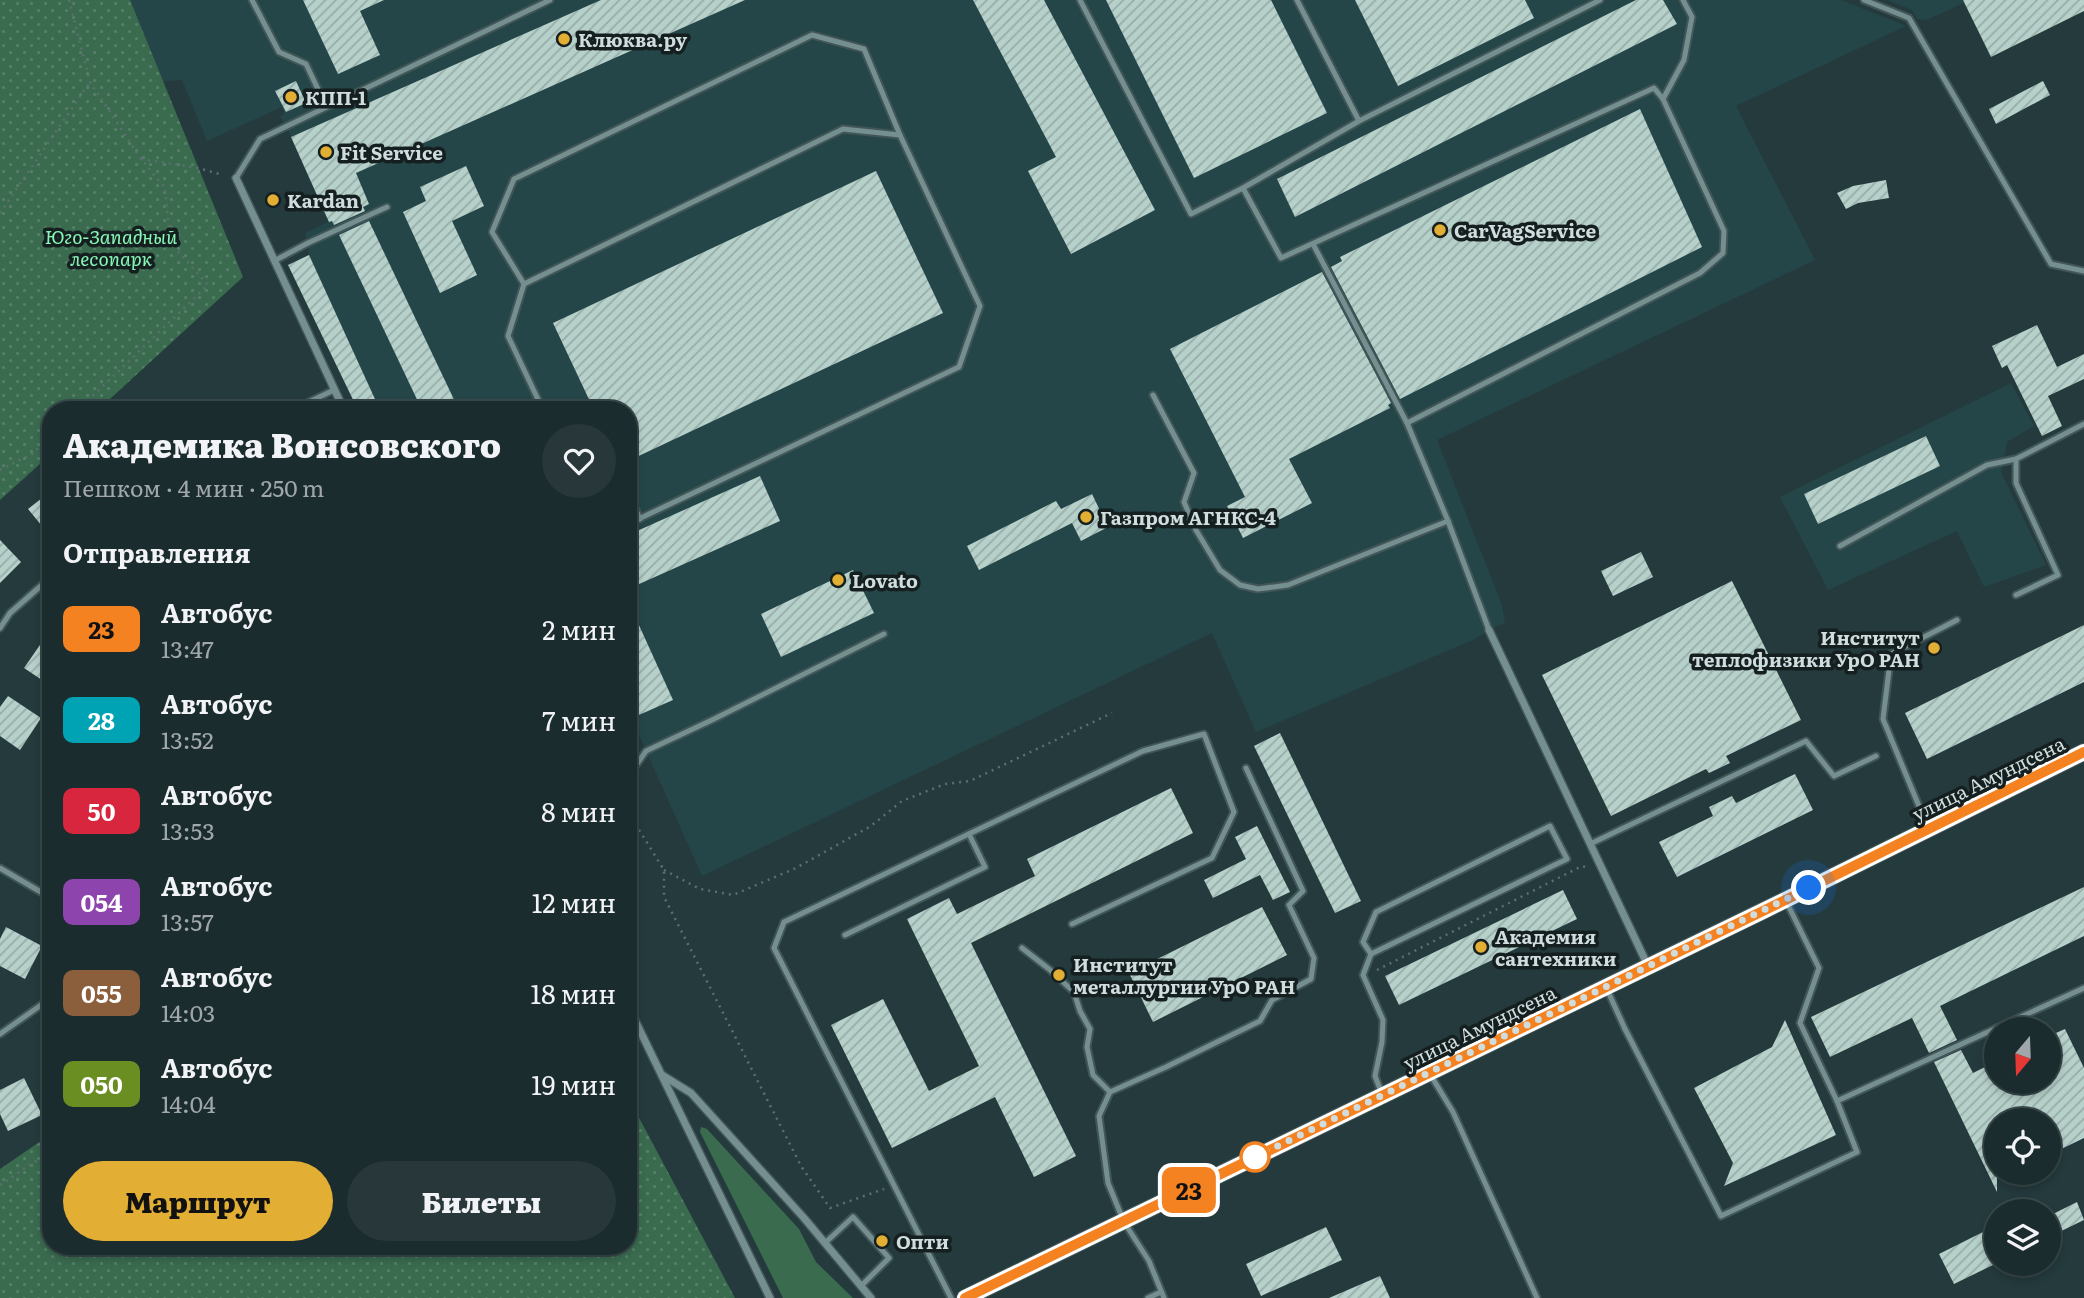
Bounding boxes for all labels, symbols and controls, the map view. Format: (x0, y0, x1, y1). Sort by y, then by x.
place label: Клюква.ру (578, 25, 688, 53)
marker: Клюква.ру (556, 31, 572, 47)
place label: КПП-1 (305, 83, 366, 111)
marker: КПП-1 (283, 89, 299, 105)
place label: Fit Service (340, 138, 443, 166)
marker: Fit Service (318, 144, 334, 160)
place label: Kardan (287, 186, 359, 214)
marker: Kardan (265, 192, 281, 208)
place label: CarVagService (1454, 216, 1596, 244)
park label: Юго-Западный лесопарк (45, 222, 178, 272)
marker: CarVagService (1432, 222, 1448, 238)
text: Академика Вонсовского (63, 419, 501, 468)
button: heart (542, 424, 616, 498)
text: Пешком · 4 мин · 250 m (63, 470, 324, 504)
place label: Газпром АГНКС-4 (1100, 503, 1276, 531)
marker: Газпром АГНКС-4 (1078, 509, 1094, 525)
text: Отправления (63, 532, 251, 571)
place label: Lovato (852, 566, 918, 594)
marker: Lovato (830, 572, 846, 588)
text: Автобус (161, 592, 272, 631)
text: 2 мин (542, 609, 616, 648)
text: 23 (88, 611, 115, 646)
place label: Институт теплофизики УрО РАН (1692, 623, 1920, 673)
text: 13:47 (161, 631, 214, 665)
marker: Институт теплофизики УрО РАН (1926, 640, 1942, 656)
text: Автобус (161, 683, 272, 722)
text: 7 мин (542, 700, 616, 739)
text: 28 (88, 702, 115, 737)
text: 13:52 (161, 722, 214, 756)
street label: улица Амундсена (1907, 728, 2070, 827)
text: Автобус (161, 774, 272, 813)
text: 8 мин (541, 791, 616, 830)
text: 50 (88, 793, 115, 828)
text: 13:53 (161, 813, 215, 847)
text: Автобус (161, 865, 272, 904)
your location (1791, 870, 1826, 905)
text: 12 мин (532, 882, 616, 921)
text: 054 (80, 884, 123, 919)
text: 13:57 (161, 904, 214, 938)
place label: Академия сантехники (1495, 922, 1616, 972)
marker: Академия сантехники (1473, 939, 1489, 955)
place label: Институт металлургии УрО РАН (1073, 950, 1295, 1000)
text: Автобус (161, 956, 272, 995)
marker: Институт металлургии УрО РАН (1051, 967, 1067, 983)
text: 18 мин (531, 973, 616, 1012)
text: 055 (81, 975, 122, 1010)
street label: улица Амундсена (1398, 977, 1561, 1076)
text: 14:03 (161, 995, 215, 1029)
north arrow (1984, 1017, 2062, 1094)
map controls (1984, 1017, 2061, 1276)
text: Автобус (161, 1047, 272, 1086)
text: 19 мин (531, 1064, 616, 1103)
text: 050 (80, 1066, 123, 1101)
text: 14:04 (161, 1086, 216, 1120)
button: locate (1984, 1108, 2061, 1185)
unlabelled marker (1240, 1142, 1270, 1172)
button: Маршрут (63, 1161, 333, 1241)
button: Билеты (347, 1161, 616, 1241)
line badge: 23 (1158, 1167, 1220, 1213)
text: 23 (1176, 1172, 1202, 1207)
button: layers (1984, 1199, 2061, 1276)
place label: Опти (896, 1227, 949, 1255)
marker: Опти (874, 1233, 890, 1249)

